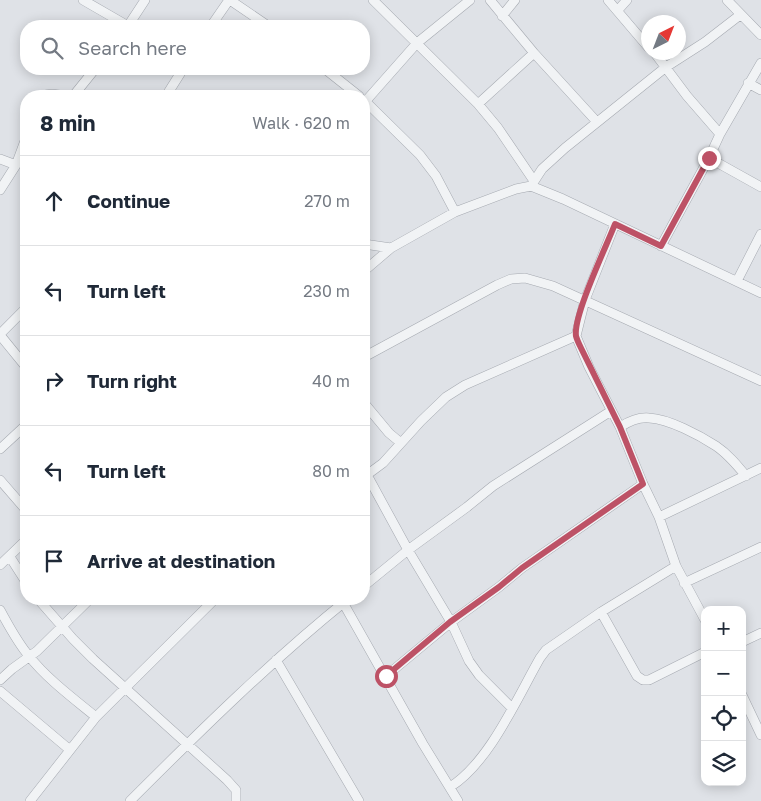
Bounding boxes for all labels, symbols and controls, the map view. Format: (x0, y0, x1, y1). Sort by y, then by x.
north arrow (641, 15, 686, 60)
search box (20, 20, 370, 75)
icon: search (38, 34, 66, 62)
text: Search here (78, 36, 187, 59)
text: 8 min (40, 110, 96, 136)
text: Walk · 620 m (252, 113, 350, 133)
route end (698, 147, 721, 170)
icon: ahead (40, 187, 68, 215)
text: Continue (87, 189, 170, 212)
text: 270 m (304, 191, 350, 211)
icon: left (40, 277, 68, 305)
text: Turn left (87, 279, 166, 302)
text: 230 m (303, 281, 350, 301)
icon: right (40, 367, 68, 395)
text: Turn right (87, 369, 177, 392)
text: 40 m (312, 371, 350, 391)
icon: left (40, 457, 68, 485)
text: Turn left (87, 459, 166, 482)
text: 80 m (312, 461, 350, 481)
icon: arrive (40, 547, 68, 575)
text: Arrive at destination (87, 549, 275, 572)
map controls (701, 606, 746, 786)
button: + (701, 606, 746, 651)
button: − (701, 651, 746, 696)
route start (375, 665, 398, 688)
button: locate (701, 696, 746, 741)
button: layers (701, 741, 746, 786)

